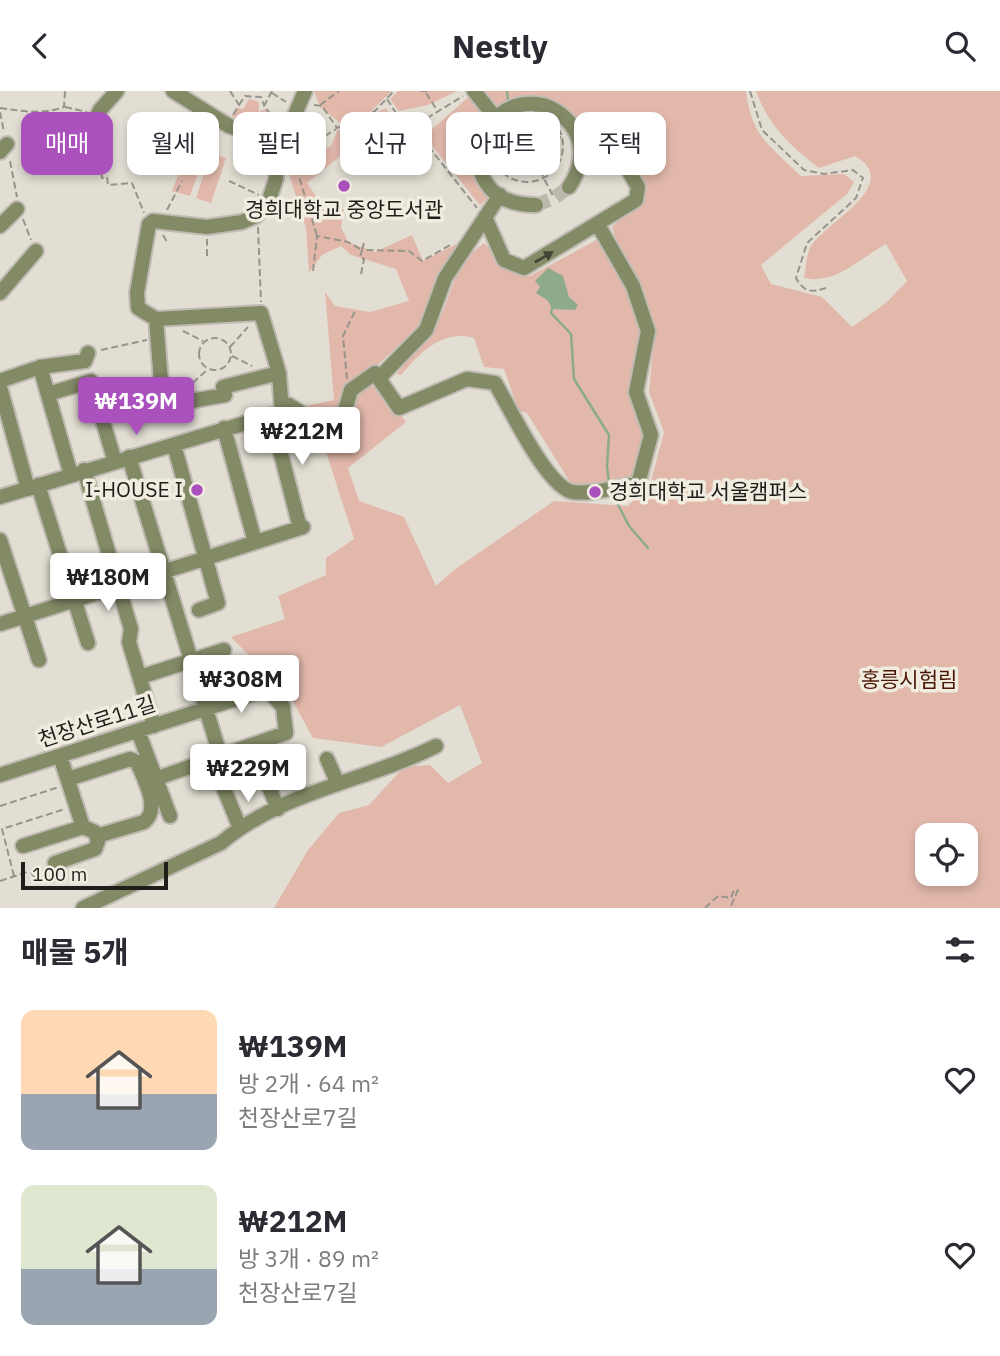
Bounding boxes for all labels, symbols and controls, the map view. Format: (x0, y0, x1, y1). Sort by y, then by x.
text: Nestly (452, 25, 548, 67)
icon: back (21, 27, 59, 65)
icon: search (941, 27, 979, 65)
chip: 매매 (21, 112, 113, 175)
chip: 월세 (127, 112, 219, 175)
chip: 필터 (233, 112, 326, 175)
chip: 신규 (340, 112, 432, 175)
chip: 아파트 (446, 112, 560, 175)
chip: 주택 (574, 112, 666, 175)
marker: 경희대학교 중앙도서관 (336, 178, 352, 194)
place label: 경희대학교 중앙도서관 (245, 195, 443, 223)
one-way arrow (535, 251, 554, 263)
pin: ₩139M (87, 377, 185, 437)
text: ₩139M (94, 385, 178, 415)
pin: ₩212M (253, 407, 351, 467)
text: ₩212M (260, 415, 344, 445)
place label: I-HOUSE I (85, 475, 183, 503)
place label: 경희대학교 서울캠퍼스 (609, 477, 807, 505)
marker: I-HOUSE I (189, 482, 205, 498)
marker: 경희대학교 서울캠퍼스 (587, 484, 603, 500)
pin: ₩180M (59, 553, 157, 613)
text: ₩180M (66, 561, 150, 591)
pin: ₩308M (192, 655, 290, 715)
text: ₩308M (199, 663, 283, 693)
park label: 홍릉시험림 (861, 665, 957, 693)
street label: 천장산로11길 (34, 689, 159, 753)
pin: ₩229M (199, 745, 297, 804)
text: ₩229M (206, 752, 290, 782)
map controls (915, 823, 978, 886)
button: locate (915, 823, 978, 886)
scale bar (21, 859, 168, 891)
text: 100 m (32, 862, 87, 886)
icon: filters (941, 931, 979, 969)
text: 매물 5개 (21, 932, 129, 971)
text: ₩139M (238, 1026, 347, 1065)
icon: home (77, 1038, 161, 1122)
icon: heart (941, 1061, 979, 1099)
text: 방 2개 · 64 m² (238, 1068, 379, 1098)
text: 천장산로7길 (238, 1102, 358, 1132)
text: ₩212M (238, 1201, 347, 1240)
icon: home (77, 1213, 161, 1297)
icon: heart (941, 1236, 979, 1274)
text: 방 3개 · 89 m² (238, 1243, 379, 1273)
text: 천장산로7길 (238, 1277, 358, 1307)

